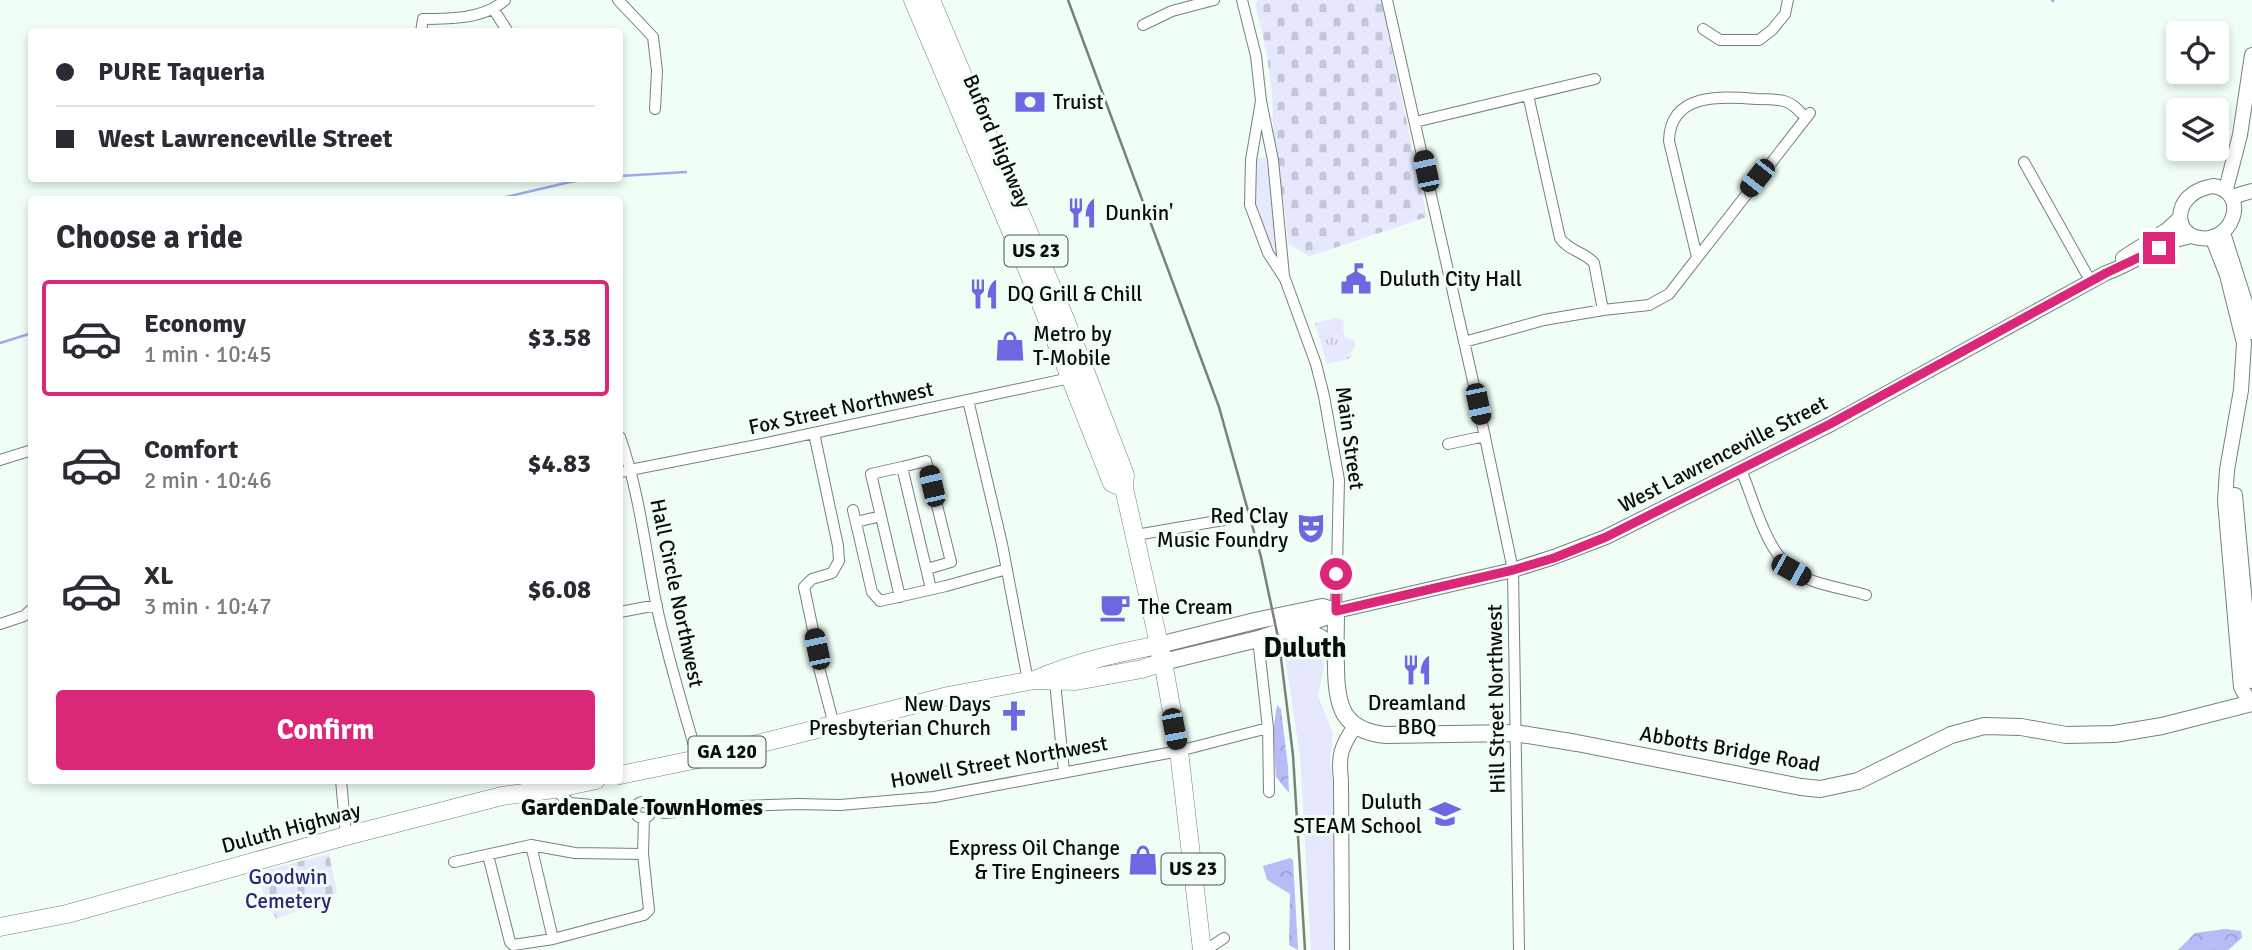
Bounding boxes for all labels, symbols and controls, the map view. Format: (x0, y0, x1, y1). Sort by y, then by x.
map controls (2166, 21, 2229, 161)
button: locate (2166, 21, 2229, 84)
text: PURE Taqueria (98, 56, 265, 88)
street label: Buford Highway (957, 70, 1037, 212)
bank icon: Truist (1013, 85, 1047, 119)
place label: Truist (1053, 89, 1104, 115)
button: layers (2166, 98, 2229, 161)
text: West Lawrenceville Street (98, 123, 392, 155)
car (1412, 148, 1441, 194)
car (1736, 155, 1779, 201)
restaurant icon: Dunkin' (1065, 196, 1099, 230)
place label: Dunkin' (1105, 200, 1173, 226)
text: Choose a ride (56, 218, 243, 257)
route end (2143, 232, 2175, 264)
road number: US 23 (1004, 235, 1068, 266)
public building icon: Duluth City Hall (1339, 262, 1373, 296)
place label: Duluth City Hall (1379, 266, 1522, 292)
restaurant icon: DQ Grill & Chill (967, 277, 1001, 311)
place label: DQ Grill & Chill (1007, 281, 1143, 307)
icon: car (60, 307, 123, 370)
text: Economy (144, 308, 246, 340)
place label: Metro by T-Mobile (1033, 321, 1112, 371)
text: $3.58 (527, 322, 591, 354)
shop icon: Metro by T-Mobile (993, 329, 1027, 363)
text: 1 min · 10:45 (144, 340, 272, 369)
street label: Fox Street Northwest (746, 376, 936, 440)
car (1464, 381, 1493, 427)
street label: Main Street (1330, 385, 1370, 491)
street label: West Lawrenceville Street (1614, 390, 1832, 518)
icon: car (60, 433, 123, 496)
text: Comfort (144, 434, 238, 466)
text: $4.83 (527, 448, 591, 480)
car (918, 463, 947, 509)
text: 2 min · 10:46 (144, 466, 272, 495)
street label: Hall Circle Northwest (644, 496, 710, 690)
place label: Red Clay Music Foundry (1157, 503, 1288, 553)
theatre icon: Red Clay Music Foundry (1294, 511, 1328, 545)
car (1768, 551, 1815, 589)
route start (1320, 558, 1352, 590)
icon: car (60, 559, 123, 622)
text: XL (144, 560, 174, 592)
text: $6.08 (527, 574, 591, 606)
cafe icon: The Cream (1098, 590, 1132, 624)
text: 3 min · 10:47 (144, 592, 272, 621)
place label: The Cream (1138, 594, 1233, 620)
street label: Hill Street Northwest (1481, 604, 1511, 794)
car (803, 626, 832, 672)
district label: Duluth (1263, 631, 1347, 665)
restaurant icon: Dreamland BBQ (1400, 653, 1434, 687)
button: Confirm (56, 690, 595, 770)
place label: Dreamland BBQ (1368, 690, 1466, 740)
place label: New Days Presbyterian Church (809, 691, 991, 741)
church icon: New Days Presbyterian Church (997, 699, 1031, 733)
car (1160, 706, 1189, 752)
street label: Abbotts Bridge Road (1638, 720, 1822, 778)
street label: Howell Street Northwest (888, 730, 1110, 794)
road number: GA 120 (688, 736, 766, 768)
place label: Duluth STEAM School (1293, 789, 1422, 839)
district label: GardenDale TownHomes (521, 793, 763, 822)
street label: Duluth Highway (219, 797, 364, 859)
school or university icon: Duluth STEAM School (1428, 797, 1462, 831)
place label: Express Oil Change & Tire Engineers (948, 835, 1120, 885)
shop icon: Express Oil Change & Tire Engineers (1126, 843, 1160, 877)
road number: US 23 (1162, 854, 1224, 884)
park label: Goodwin Cemetery (245, 864, 331, 914)

